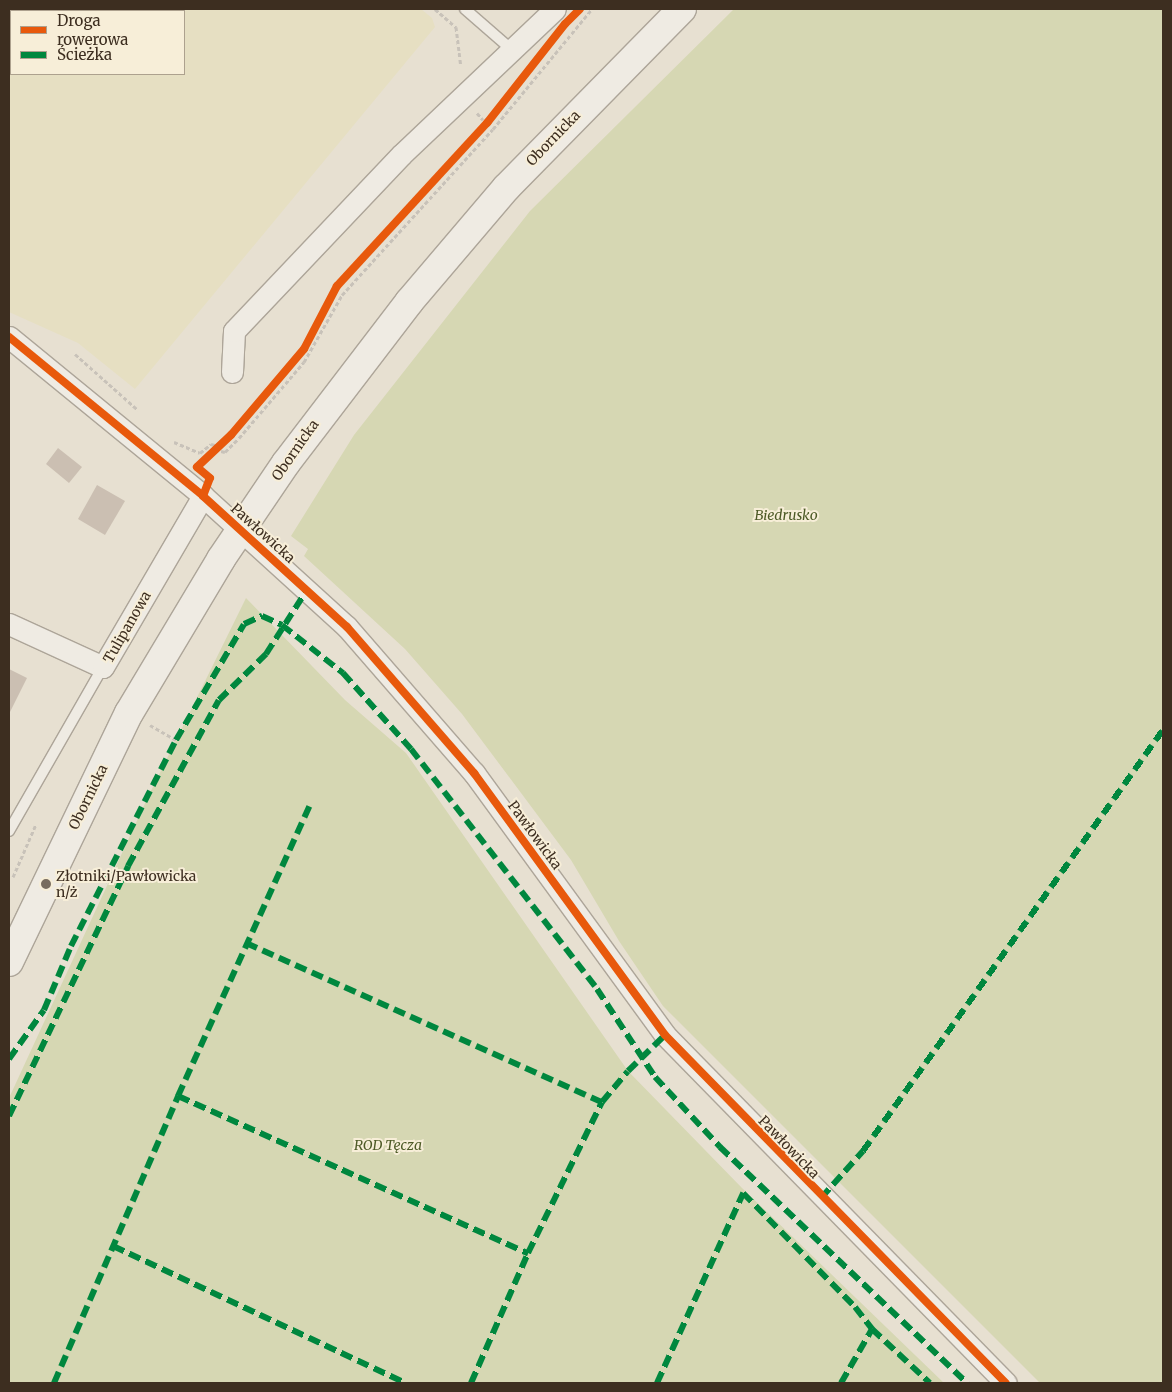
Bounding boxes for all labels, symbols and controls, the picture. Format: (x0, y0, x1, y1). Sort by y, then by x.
legend (10, 10, 185, 75)
text: Droga rowerowa (57, 11, 128, 49)
text: Ścieżka (57, 45, 112, 64)
street label: Obornicka (523, 107, 583, 169)
street label: Obornicka (268, 416, 322, 484)
street label: Pawłowicka (227, 500, 299, 566)
park label: Biedrusko (754, 507, 818, 523)
street label: Tulipanowa (100, 588, 154, 666)
street label: Obornicka (65, 762, 111, 832)
street label: Pawłowicka (504, 797, 566, 873)
place label: Złotniki/Pawłowicka n/ż (56, 868, 196, 900)
marker: Złotniki/Pawłowicka n/ż (40, 878, 52, 890)
street label: Pawłowicka (755, 1112, 823, 1182)
park label: ROD Tęcza (354, 1137, 422, 1153)

